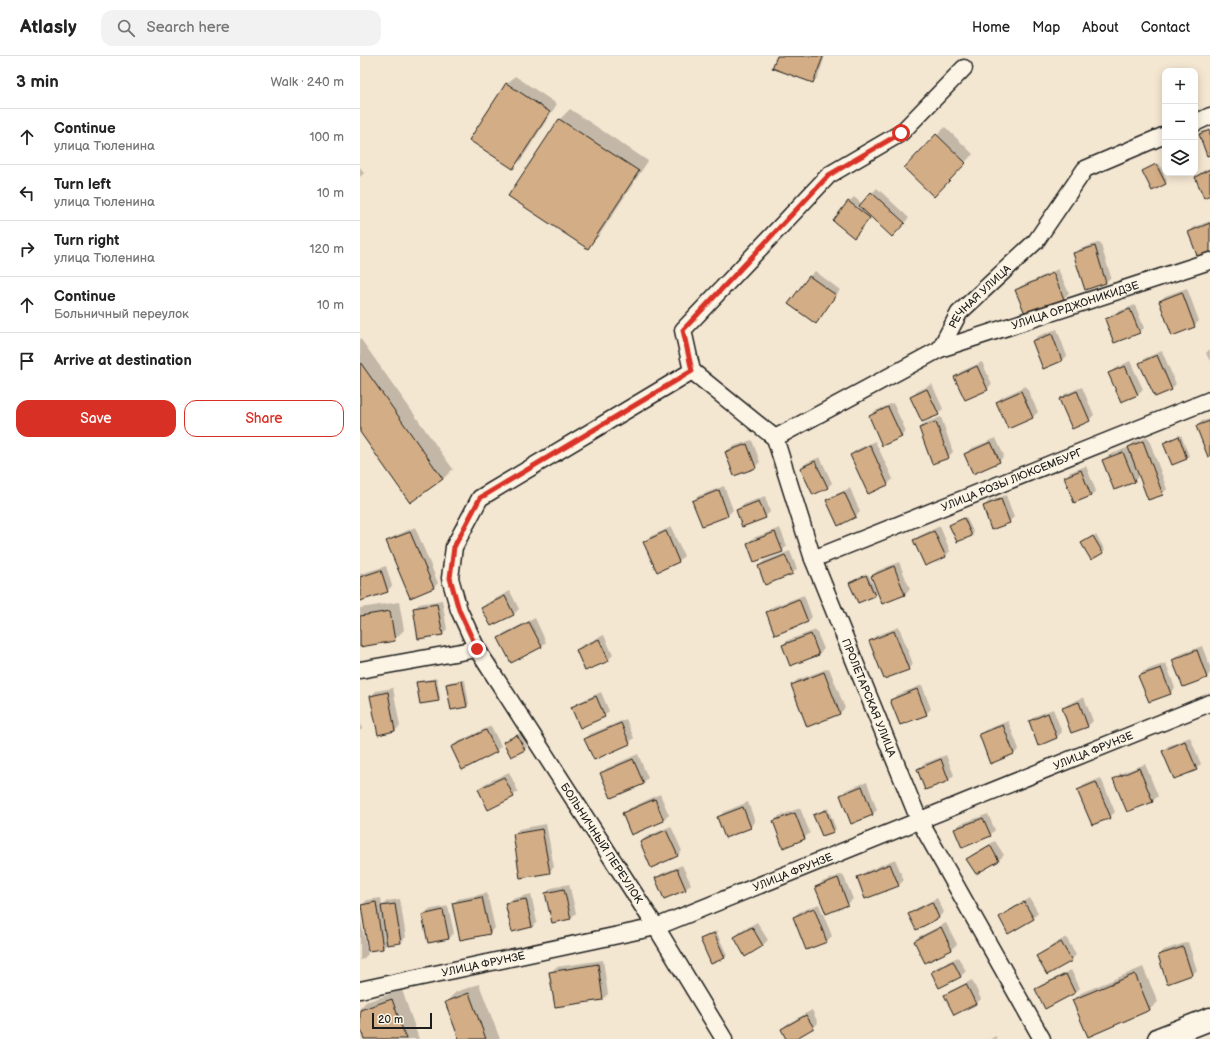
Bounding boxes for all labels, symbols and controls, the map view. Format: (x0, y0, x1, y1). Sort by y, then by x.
search box (101, 10, 381, 46)
text: Atlasly (20, 16, 77, 39)
icon: search (115, 17, 137, 39)
text: Search here (147, 18, 230, 37)
text: Home (972, 19, 1010, 36)
text: Map (1032, 19, 1060, 36)
text: About (1082, 19, 1119, 36)
text: Contact (1141, 19, 1190, 36)
map controls (1162, 68, 1198, 176)
button: + (1162, 68, 1198, 104)
text: 3 min (16, 72, 59, 92)
text: Walk · 240 m (270, 74, 344, 90)
button: − (1162, 104, 1198, 140)
text: Continue (54, 119, 116, 138)
route start (892, 124, 910, 142)
icon: ahead (16, 126, 38, 148)
text: 100 m (309, 129, 344, 145)
text: улица Тюленина (54, 138, 155, 154)
button: layers (1162, 140, 1198, 176)
text: Turn left (54, 175, 111, 194)
icon: left (16, 182, 38, 204)
text: 10 m (317, 185, 344, 201)
text: улица Тюленина (54, 194, 155, 210)
text: Turn right (54, 231, 119, 250)
icon: right (16, 238, 38, 260)
text: 120 m (309, 241, 344, 257)
text: улица Тюленина (54, 250, 155, 266)
street label: РЕЧНАЯ УЛИЦА (946, 262, 1014, 331)
street label: УЛИЦА ОРДЖОНИКИДЗЕ (1010, 279, 1141, 332)
text: Continue (54, 287, 116, 306)
icon: ahead (16, 294, 38, 316)
text: 10 m (317, 297, 344, 313)
text: Больничный переулок (54, 306, 189, 322)
icon: arrive (16, 350, 38, 372)
text: Arrive at destination (54, 351, 192, 370)
button: Save (16, 400, 176, 437)
button: Share (184, 400, 344, 437)
street label: УЛИЦА РОЗЫ ЛЮКСЕМБУРГ (939, 446, 1084, 514)
street label: ПРОЛЕТАРСКАЯ УЛИЦА (839, 637, 899, 759)
route end (468, 640, 486, 658)
street label: УЛИЦА ФРУНЗЕ (1051, 729, 1135, 773)
street label: БОЛЬНИЧНЫЙ ПЕРЕУЛОК (558, 781, 646, 907)
street label: УЛИЦА ФРУНЗЕ (751, 850, 835, 894)
street label: УЛИЦА ФРУНЗЕ (440, 949, 526, 979)
scale bar (372, 1011, 432, 1030)
text: 20 m (378, 1013, 403, 1026)

